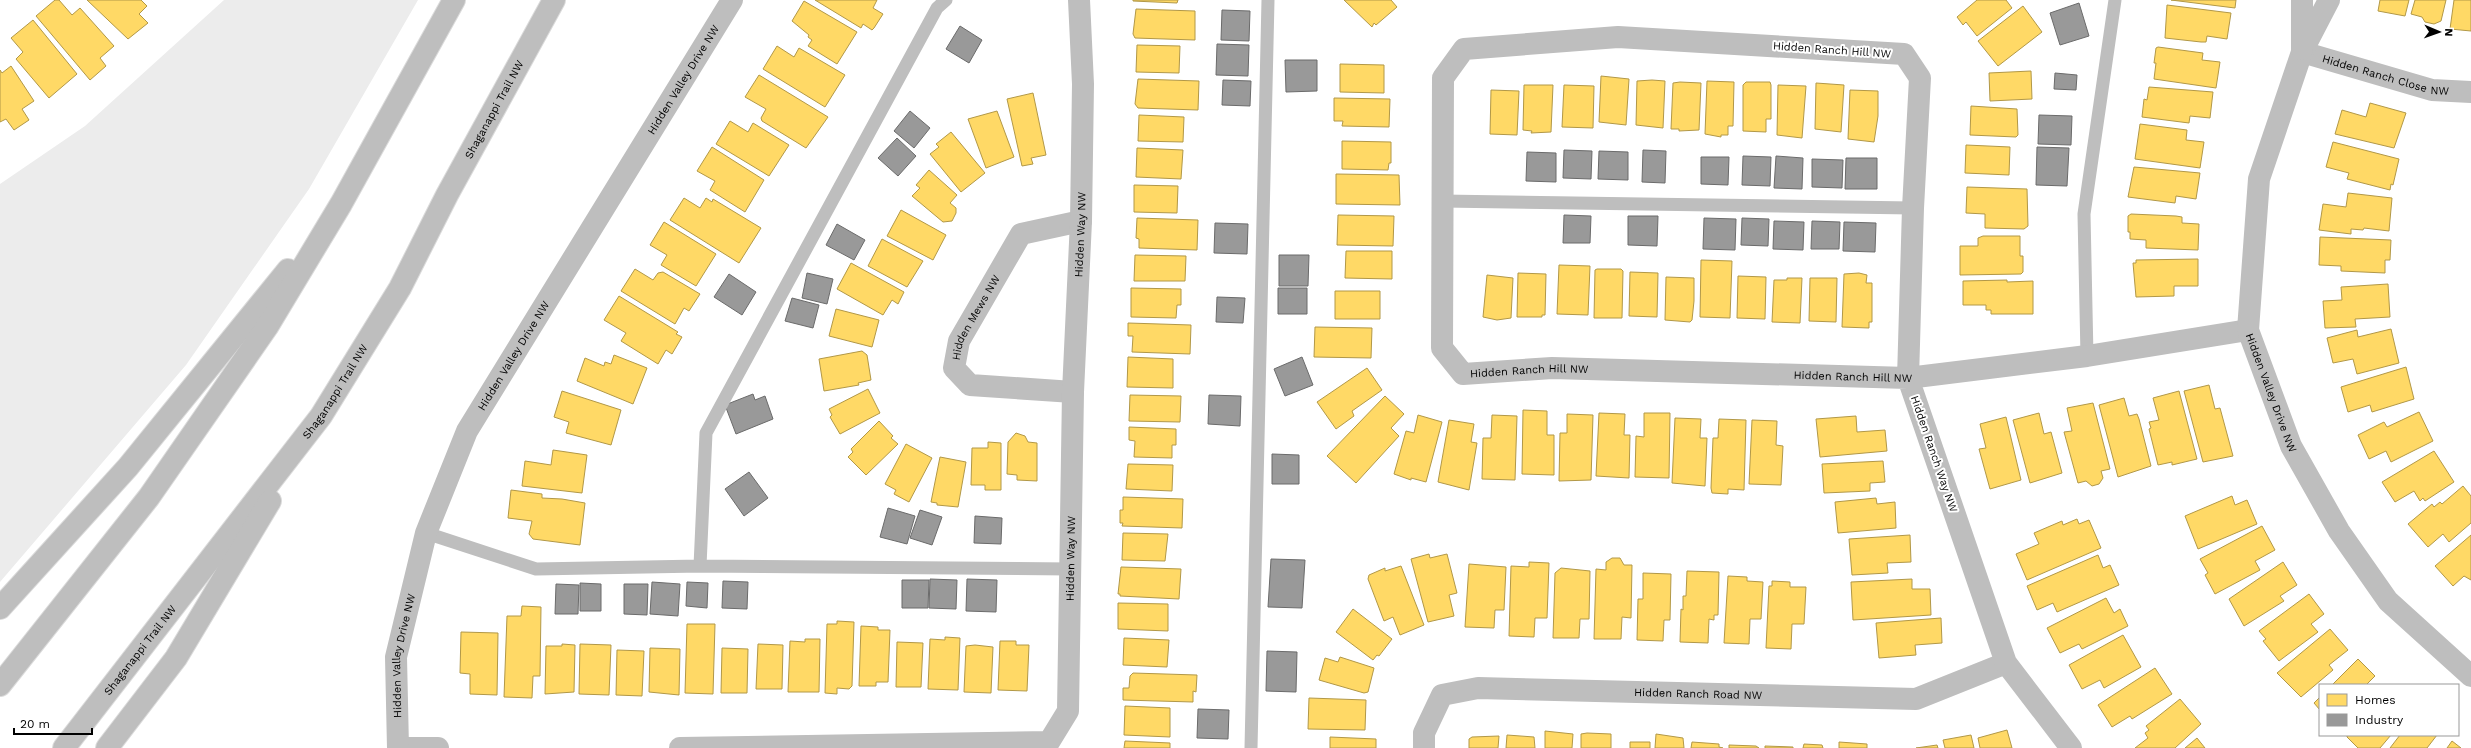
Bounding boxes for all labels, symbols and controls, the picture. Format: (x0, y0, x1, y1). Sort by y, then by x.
north arrow (2419, 12, 2459, 52)
street label: Hidden Valley Drive NW (645, 22, 722, 137)
text: N (2442, 28, 2455, 37)
street label: Hidden Ranch Hill NW (1772, 39, 1892, 61)
street label: Hidden Ranch Close NW (2321, 52, 2450, 97)
street label: Shaganappi Trail NW (462, 58, 526, 161)
street label: Hidden Way NW (1072, 191, 1088, 278)
street label: Hidden Mews NW (949, 272, 1003, 361)
street label: Hidden Valley Drive NW (475, 298, 552, 413)
street label: Hidden Valley Drive NW (2243, 331, 2300, 455)
street label: Shaganappi Trail NW (299, 341, 370, 441)
street label: Hidden Ranch Hill NW (1470, 361, 1589, 380)
street label: Hidden Ranch Hill NW (1793, 368, 1913, 385)
street label: Hidden Ranch Way NW (1908, 394, 1960, 514)
street label: Hidden Way NW (1063, 515, 1078, 601)
street label: Hidden Valley Drive NW (389, 592, 418, 718)
street label: Shaganappi Trail NW (101, 602, 179, 698)
legend (2319, 684, 2459, 736)
street label: Hidden Ranch Road NW (1634, 685, 1763, 702)
text: Homes (2355, 693, 2396, 707)
scale bar (14, 710, 92, 736)
text: Industry (2355, 713, 2404, 727)
text: 20 m (20, 717, 50, 731)

